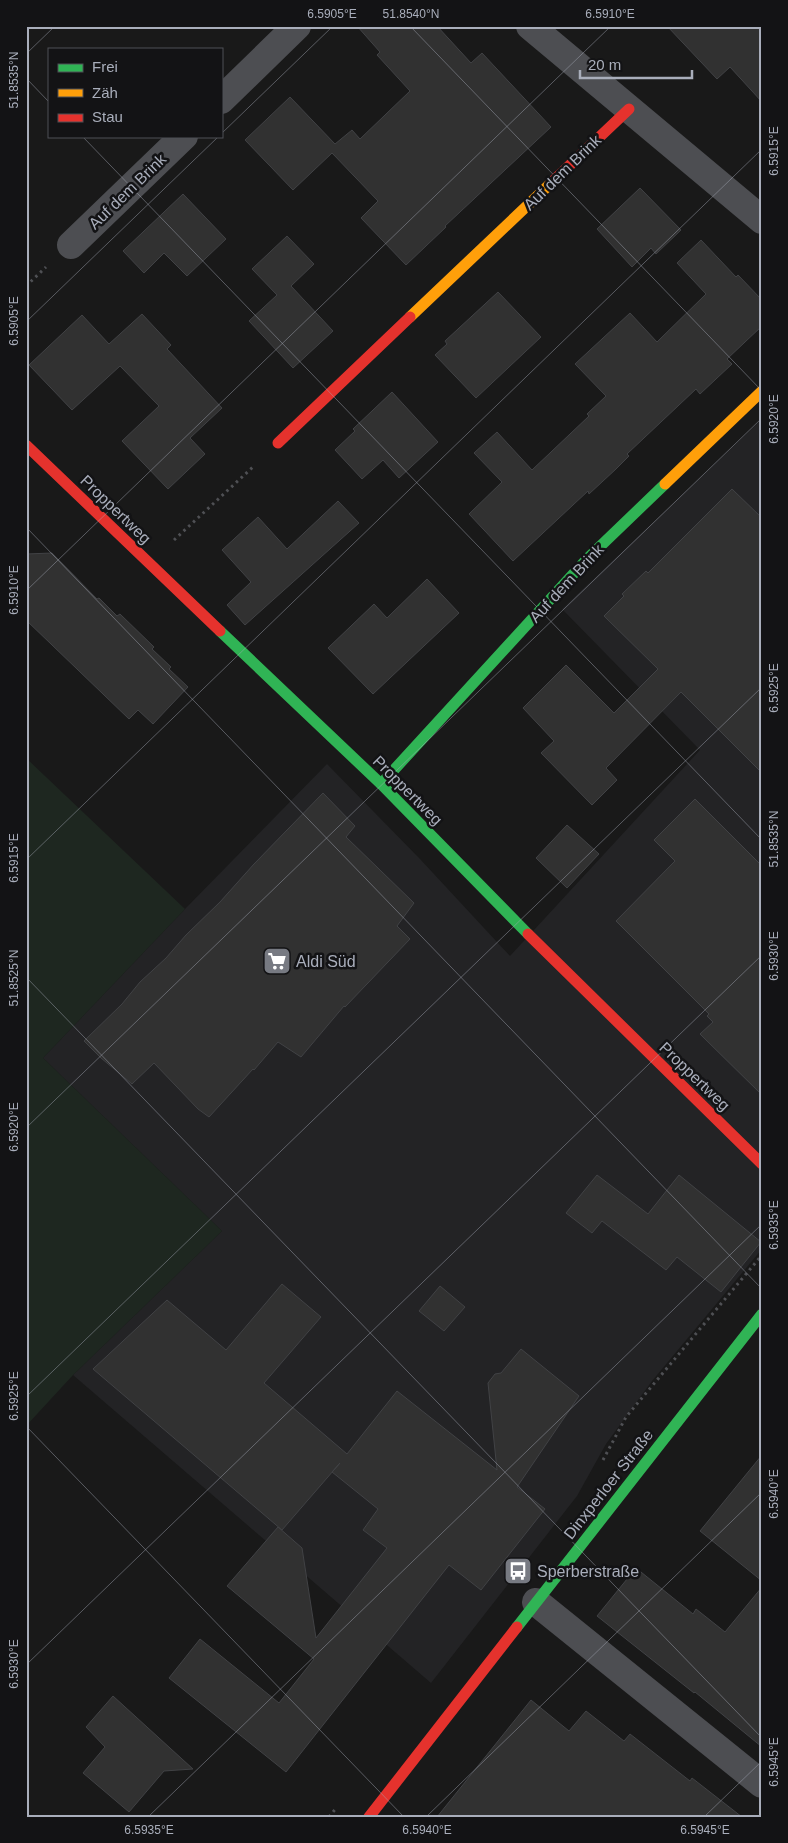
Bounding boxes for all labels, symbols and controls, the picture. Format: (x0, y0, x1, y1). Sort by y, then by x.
text: 6.5905°E (307, 7, 357, 21)
text: 51.8540°N (383, 7, 439, 21)
text: 6.5910°E (585, 7, 635, 21)
legend (48, 48, 222, 138)
scale bar (580, 48, 693, 80)
text: 51.8535°N (7, 52, 21, 108)
text: 20 m (588, 56, 621, 73)
text: Frei (92, 58, 118, 75)
text: Zäh (92, 84, 118, 101)
text: Stau (92, 108, 123, 125)
text: 6.5915°E (767, 126, 781, 176)
street label: Auf dem Brink (520, 131, 605, 213)
street label: Auf dem Brink (85, 150, 170, 232)
text: 6.5905°E (7, 296, 21, 346)
text: 6.5920°E (767, 394, 781, 444)
street label: Proppertweg (77, 472, 154, 547)
street label: Auf dem Brink (526, 540, 608, 626)
text: 6.5910°E (7, 565, 21, 615)
text: 6.5925°E (767, 663, 781, 713)
street label: Proppertweg (370, 752, 446, 828)
text: 51.8535°N (767, 811, 781, 867)
text: 6.5915°E (7, 833, 21, 883)
text: 6.5930°E (767, 931, 781, 981)
supermarket icon: Aldi Süd (262, 946, 292, 976)
text: 51.8525°N (7, 950, 21, 1006)
place label: Aldi Süd (296, 953, 356, 970)
street label: Proppertweg (656, 1039, 733, 1114)
text: 6.5920°E (7, 1102, 21, 1152)
text: 6.5935°E (767, 1200, 781, 1250)
text: 6.5925°E (7, 1371, 21, 1421)
street label: Dinxperloer Straße (560, 1426, 656, 1542)
text: 6.5940°E (767, 1469, 781, 1519)
bus stop icon: Sperberstraße (503, 1556, 533, 1586)
place label: Sperberstraße (537, 1563, 639, 1580)
text: 6.5930°E (7, 1639, 21, 1689)
text: 6.5945°E (767, 1737, 781, 1787)
text: 6.5935°E (124, 1823, 174, 1837)
text: 6.5940°E (402, 1823, 452, 1837)
text: 6.5945°E (680, 1823, 730, 1837)

